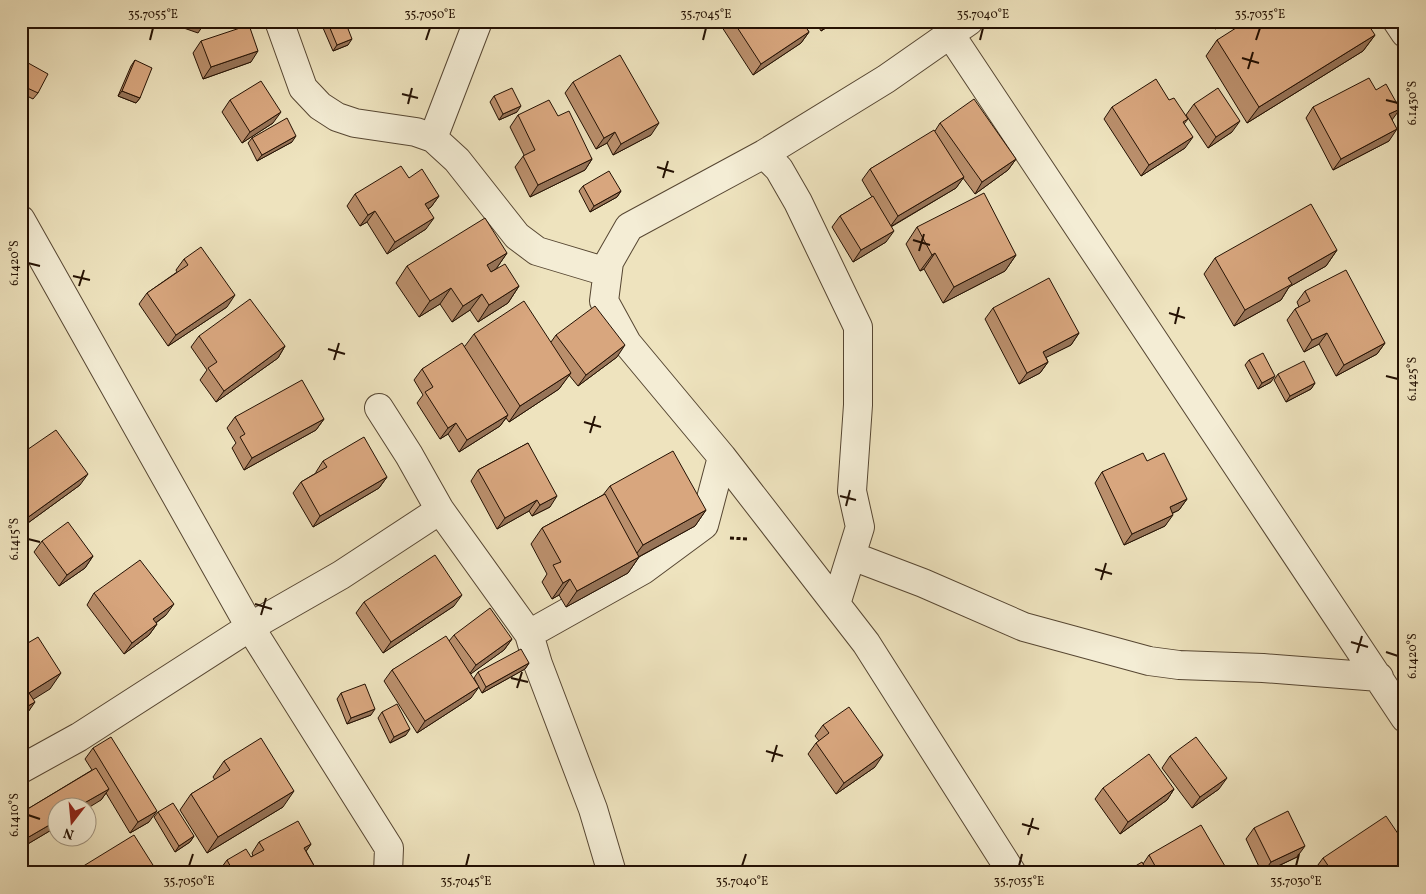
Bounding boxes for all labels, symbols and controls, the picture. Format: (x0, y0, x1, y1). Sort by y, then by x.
text: 35.7055°E (128, 7, 178, 23)
text: 35.7050°E (404, 7, 456, 23)
text: 35.7045°E (680, 7, 732, 23)
text: 35.7040°E (957, 7, 1009, 23)
text: 35.7035°E (1235, 7, 1285, 23)
text: 6.1430°S (1405, 81, 1421, 125)
text: 6.1420°S (7, 240, 23, 286)
text: 6.1425°S (1405, 357, 1421, 401)
text: 6.1415°S (7, 518, 23, 560)
text: 6.1420°S (1405, 633, 1421, 679)
text: 6.1410°S (7, 793, 23, 837)
north arrow (48, 796, 98, 846)
text: N (61, 823, 76, 844)
text: 35.7050°E (163, 874, 215, 890)
text: 35.7045°E (440, 874, 492, 890)
text: 35.7040°E (716, 874, 768, 890)
text: 35.7035°E (994, 874, 1044, 890)
text: 35.7030°E (1270, 874, 1322, 890)

